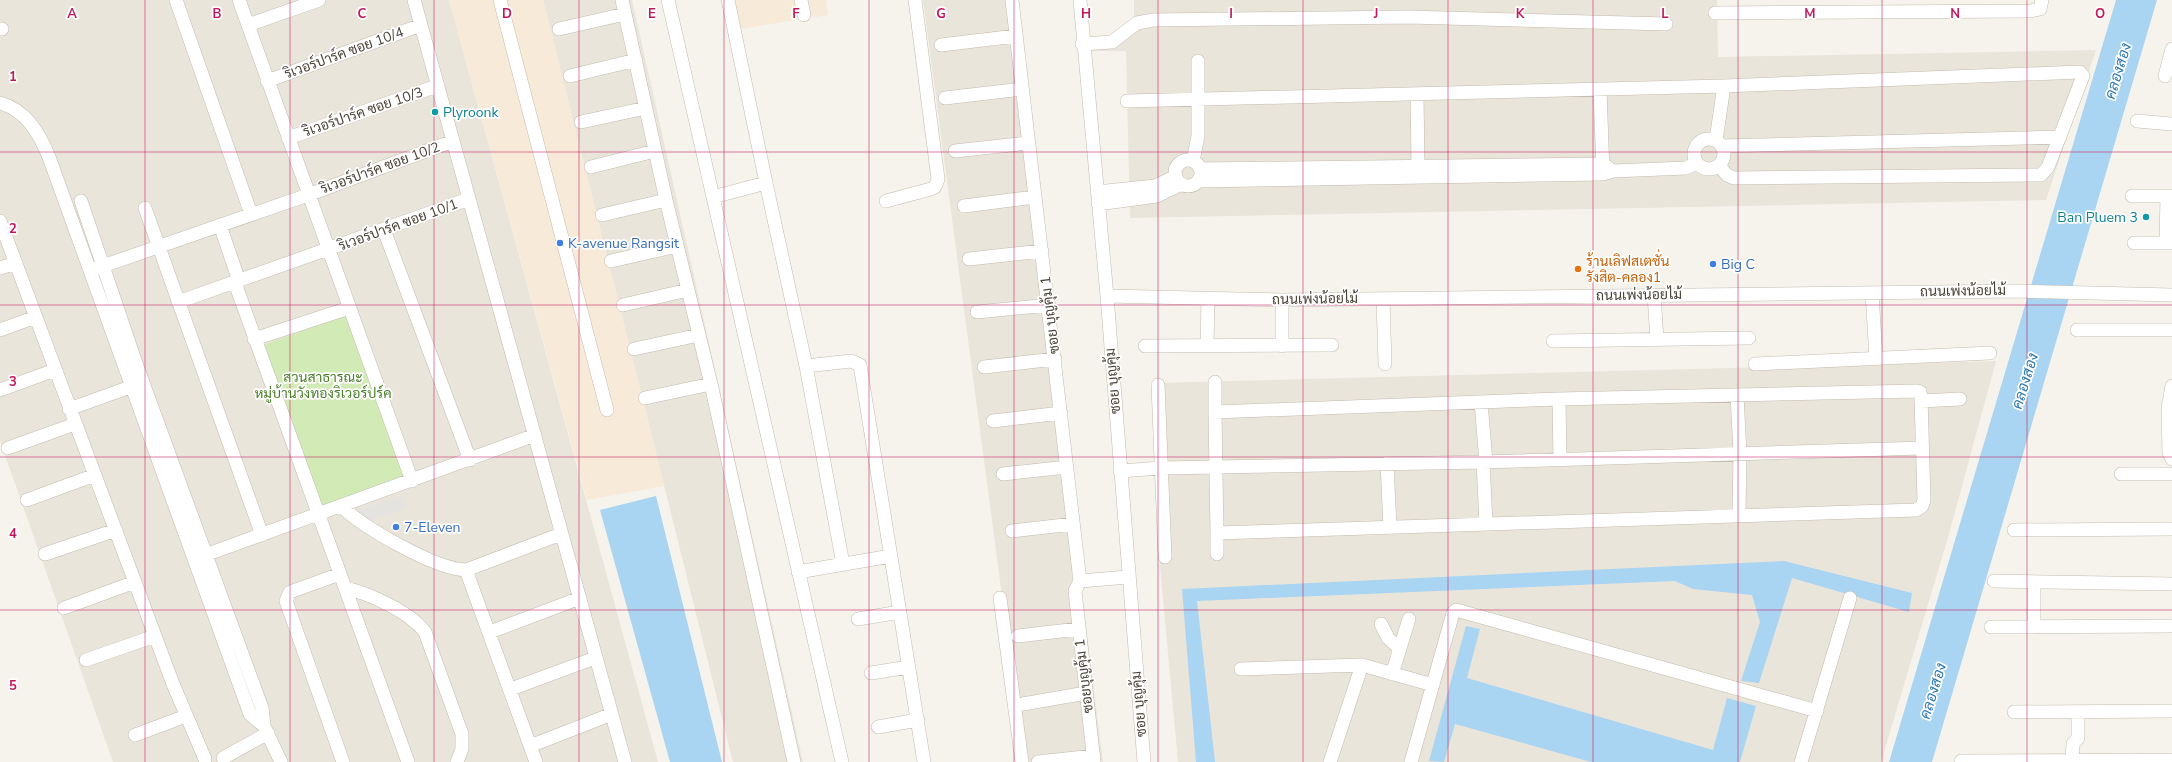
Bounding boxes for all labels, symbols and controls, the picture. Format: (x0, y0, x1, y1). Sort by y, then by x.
text: A (67, 5, 77, 23)
text: B (213, 5, 222, 23)
text: C (358, 5, 367, 23)
text: D (502, 5, 512, 23)
text: E (648, 5, 656, 23)
text: F (792, 5, 800, 23)
text: G (936, 5, 946, 23)
text: H (1081, 5, 1091, 23)
text: I (1229, 5, 1233, 23)
text: J (1373, 5, 1378, 23)
text: K (1516, 5, 1525, 23)
text: L (1661, 5, 1669, 23)
text: M (1804, 5, 1816, 23)
text: N (1950, 5, 1960, 23)
text: O (2095, 5, 2105, 23)
street label: ริเวอร์ปาร์ค ซอย 10/4 (281, 23, 406, 84)
water label: คลองสอง (2100, 40, 2136, 102)
text: 1 (9, 68, 17, 86)
street label: ริเวอร์ปาร์ค ซอย 10/3 (299, 83, 426, 142)
place label: Plyroonk (443, 103, 499, 122)
marker: Plyroonk (430, 107, 440, 117)
street label: ริเวอร์ปาร์ค ซอย 10/2 (317, 138, 442, 199)
street label: ริเวอร์ปาร์ค ซอย 10/1 (335, 195, 460, 256)
place label: Ban Pluem 3 (2057, 208, 2138, 227)
marker: Ban Pluem 3 (2141, 212, 2151, 222)
text: 2 (9, 220, 17, 238)
place label: K-avenue Rangsit (568, 234, 679, 253)
marker: K-avenue Rangsit (555, 238, 565, 248)
place label: ร้านเลิฟสเตชั่น รังสิต-คลอง1 (1586, 249, 1669, 287)
place label: Big C (1721, 255, 1755, 274)
marker: Big C (1708, 259, 1718, 269)
marker: ร้านเลิฟสเตชั่น รังสิต-คลอง1 (1573, 264, 1583, 274)
street label: ซอย บุญคุ้ม 1 (1036, 275, 1064, 355)
street label: ถนนเพ่งน้อยไม้ (1920, 281, 2007, 301)
street label: ถนนเพ่งน้อยไม้ (1596, 285, 1683, 305)
street label: ถนนเพ่งน้อยไม้ (1272, 289, 1359, 309)
street label: ซอย บุญคุ้ม (1101, 347, 1125, 415)
water label: คลองสอง (2007, 350, 2043, 412)
park label: สวนสาธารณะ หมู่บ้านวังทองริเวอร์ปร์ค (254, 368, 392, 403)
text: 3 (9, 373, 17, 391)
place label: 7-Eleven (404, 518, 460, 537)
marker: 7-Eleven (391, 522, 401, 532)
text: 4 (9, 525, 17, 543)
street label: ซอยบุญคุ้ม 1 (1070, 638, 1098, 714)
water label: คลองสอง (1915, 660, 1951, 722)
street label: ซอย บุญคุ้ม (1127, 670, 1151, 738)
text: 5 (9, 677, 17, 695)

